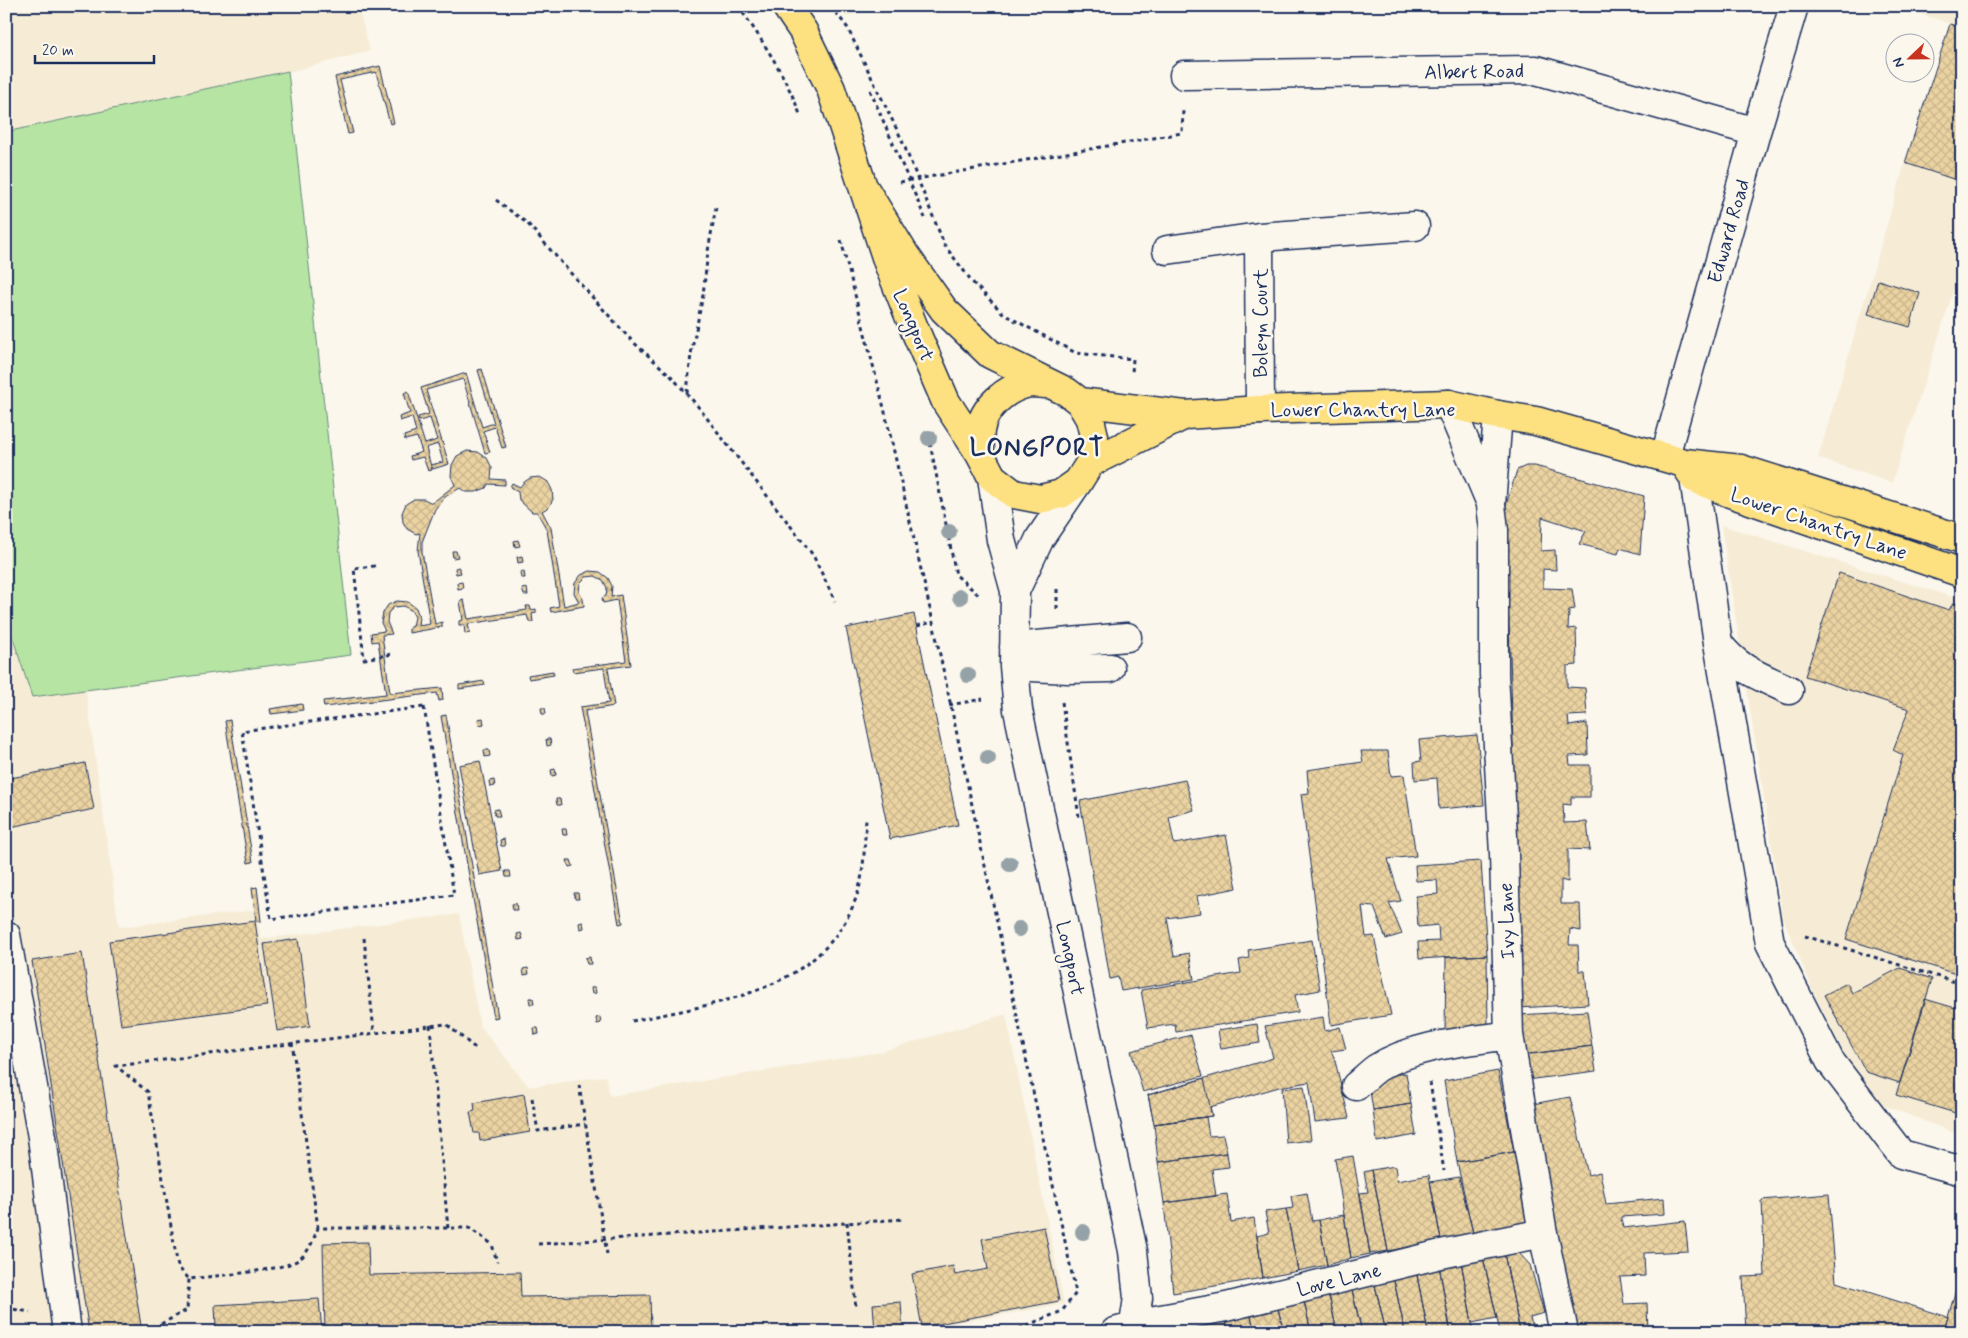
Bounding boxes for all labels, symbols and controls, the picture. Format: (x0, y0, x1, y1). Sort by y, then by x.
scale bar (35, 32, 154, 64)
north arrow (1886, 32, 1936, 82)
text: 20 m (42, 41, 74, 61)
text: N (1889, 55, 1909, 70)
street label: Albert Road (1424, 58, 1524, 87)
street label: Edward Road (1702, 176, 1757, 287)
street label: Boleyn Court (1248, 268, 1275, 378)
street label: Longport (884, 285, 940, 366)
street label: Lower Chantry Lane (1270, 397, 1456, 424)
district label: LONGPORT (970, 432, 1104, 465)
street label: Lower Chantry Lane (1727, 481, 1910, 567)
street label: Ivy Lane (1493, 882, 1522, 960)
street label: Longport (1047, 918, 1091, 998)
street label: Love Lane (1294, 1257, 1384, 1304)

